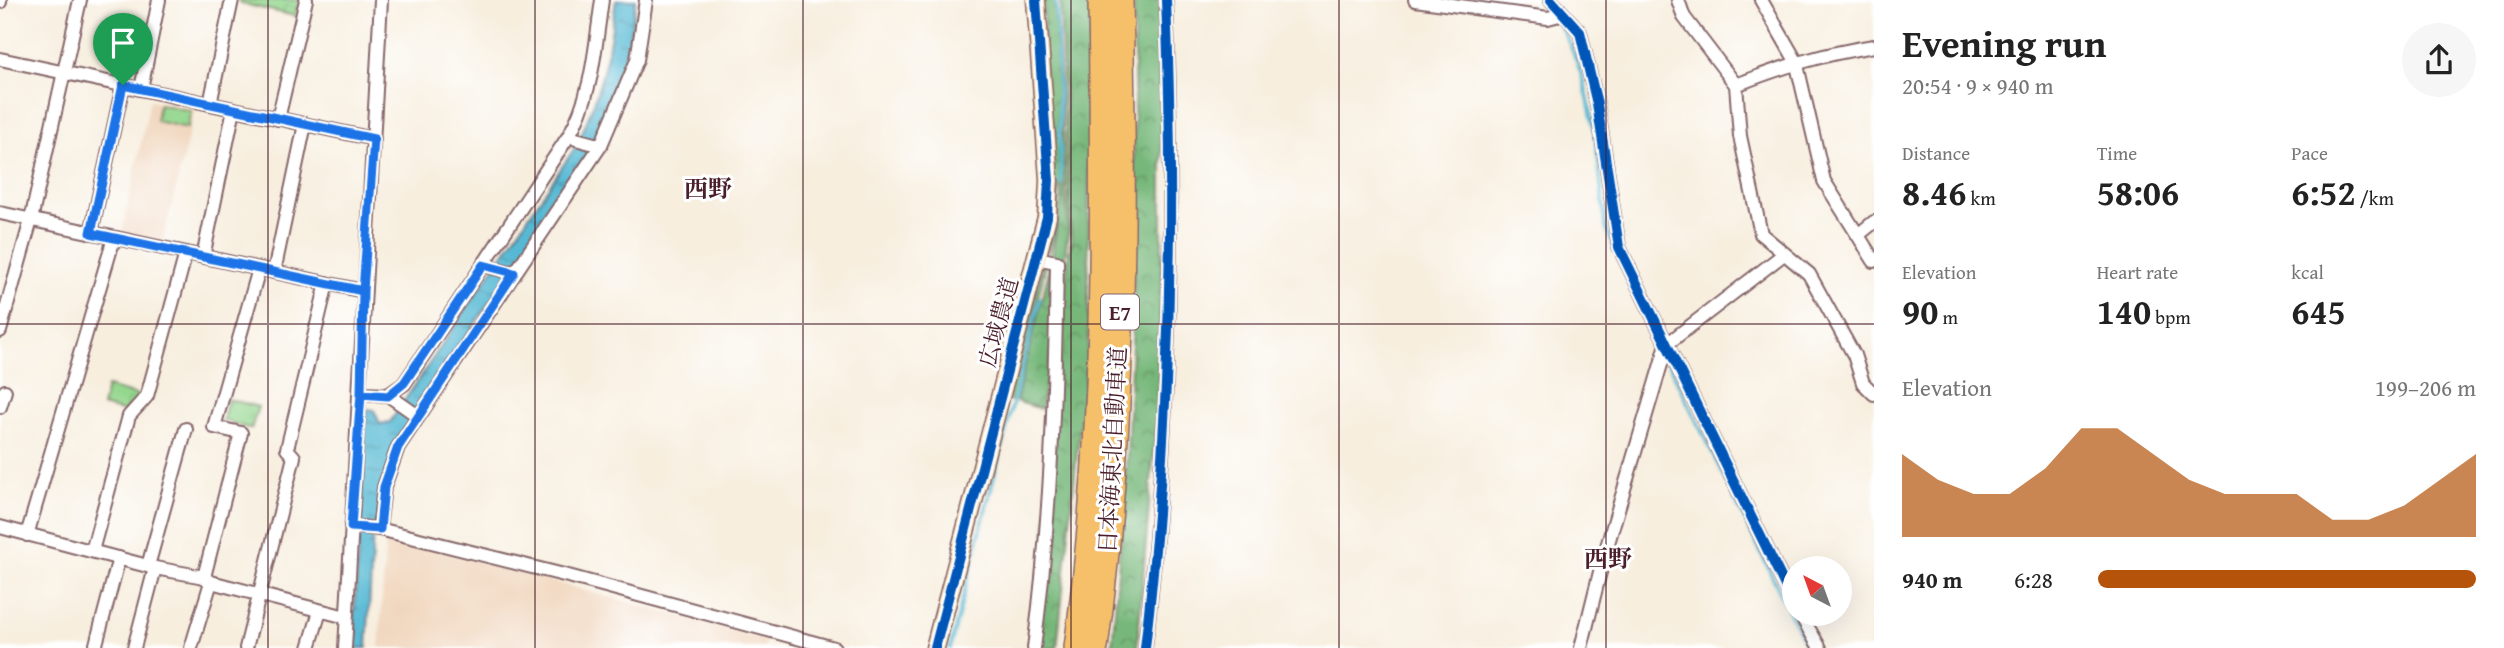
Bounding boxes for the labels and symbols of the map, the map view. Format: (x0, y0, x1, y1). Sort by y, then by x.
pin (93, 13, 153, 85)
district label: 西野 (684, 171, 732, 206)
street label: 広域農道 (970, 273, 1026, 371)
road number: E7 (1101, 294, 1139, 330)
street label: 日本海東北自動車道 (1090, 346, 1134, 554)
district label: 西野 (1584, 541, 1632, 576)
north arrow (1782, 556, 1852, 626)

